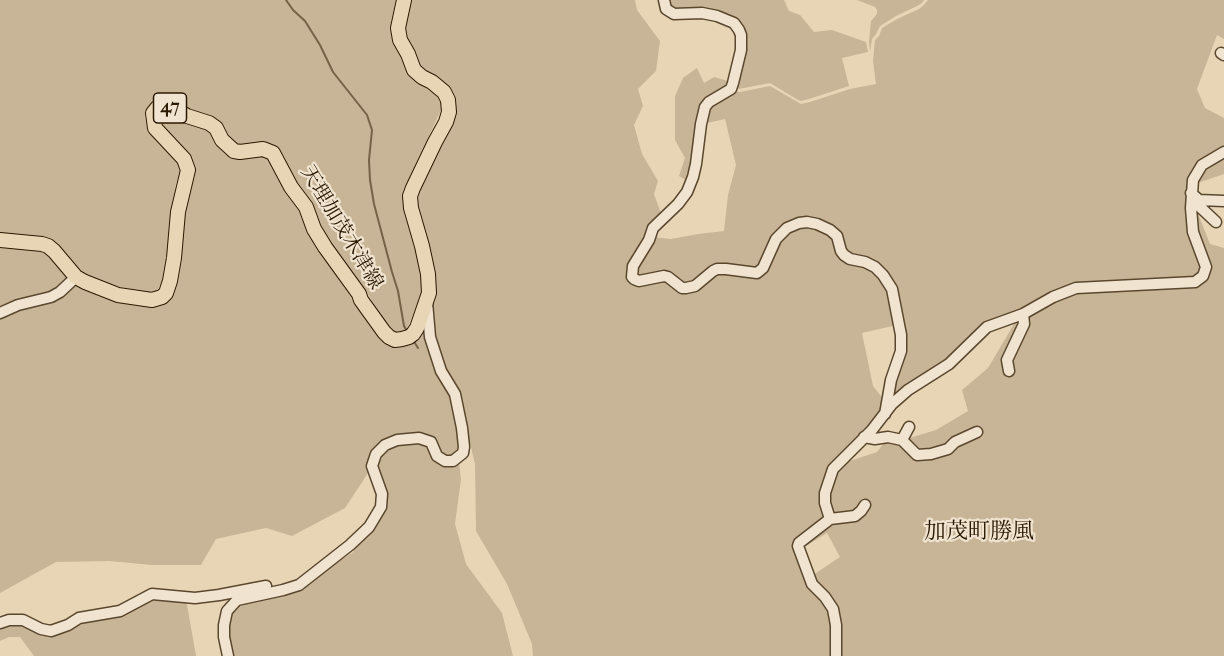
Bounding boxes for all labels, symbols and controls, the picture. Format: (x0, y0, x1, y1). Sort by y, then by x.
road number: 47 (154, 93, 186, 123)
street label: 天理加茂木津線 (295, 162, 387, 294)
district label: 加茂町勝風 (924, 520, 1034, 546)

